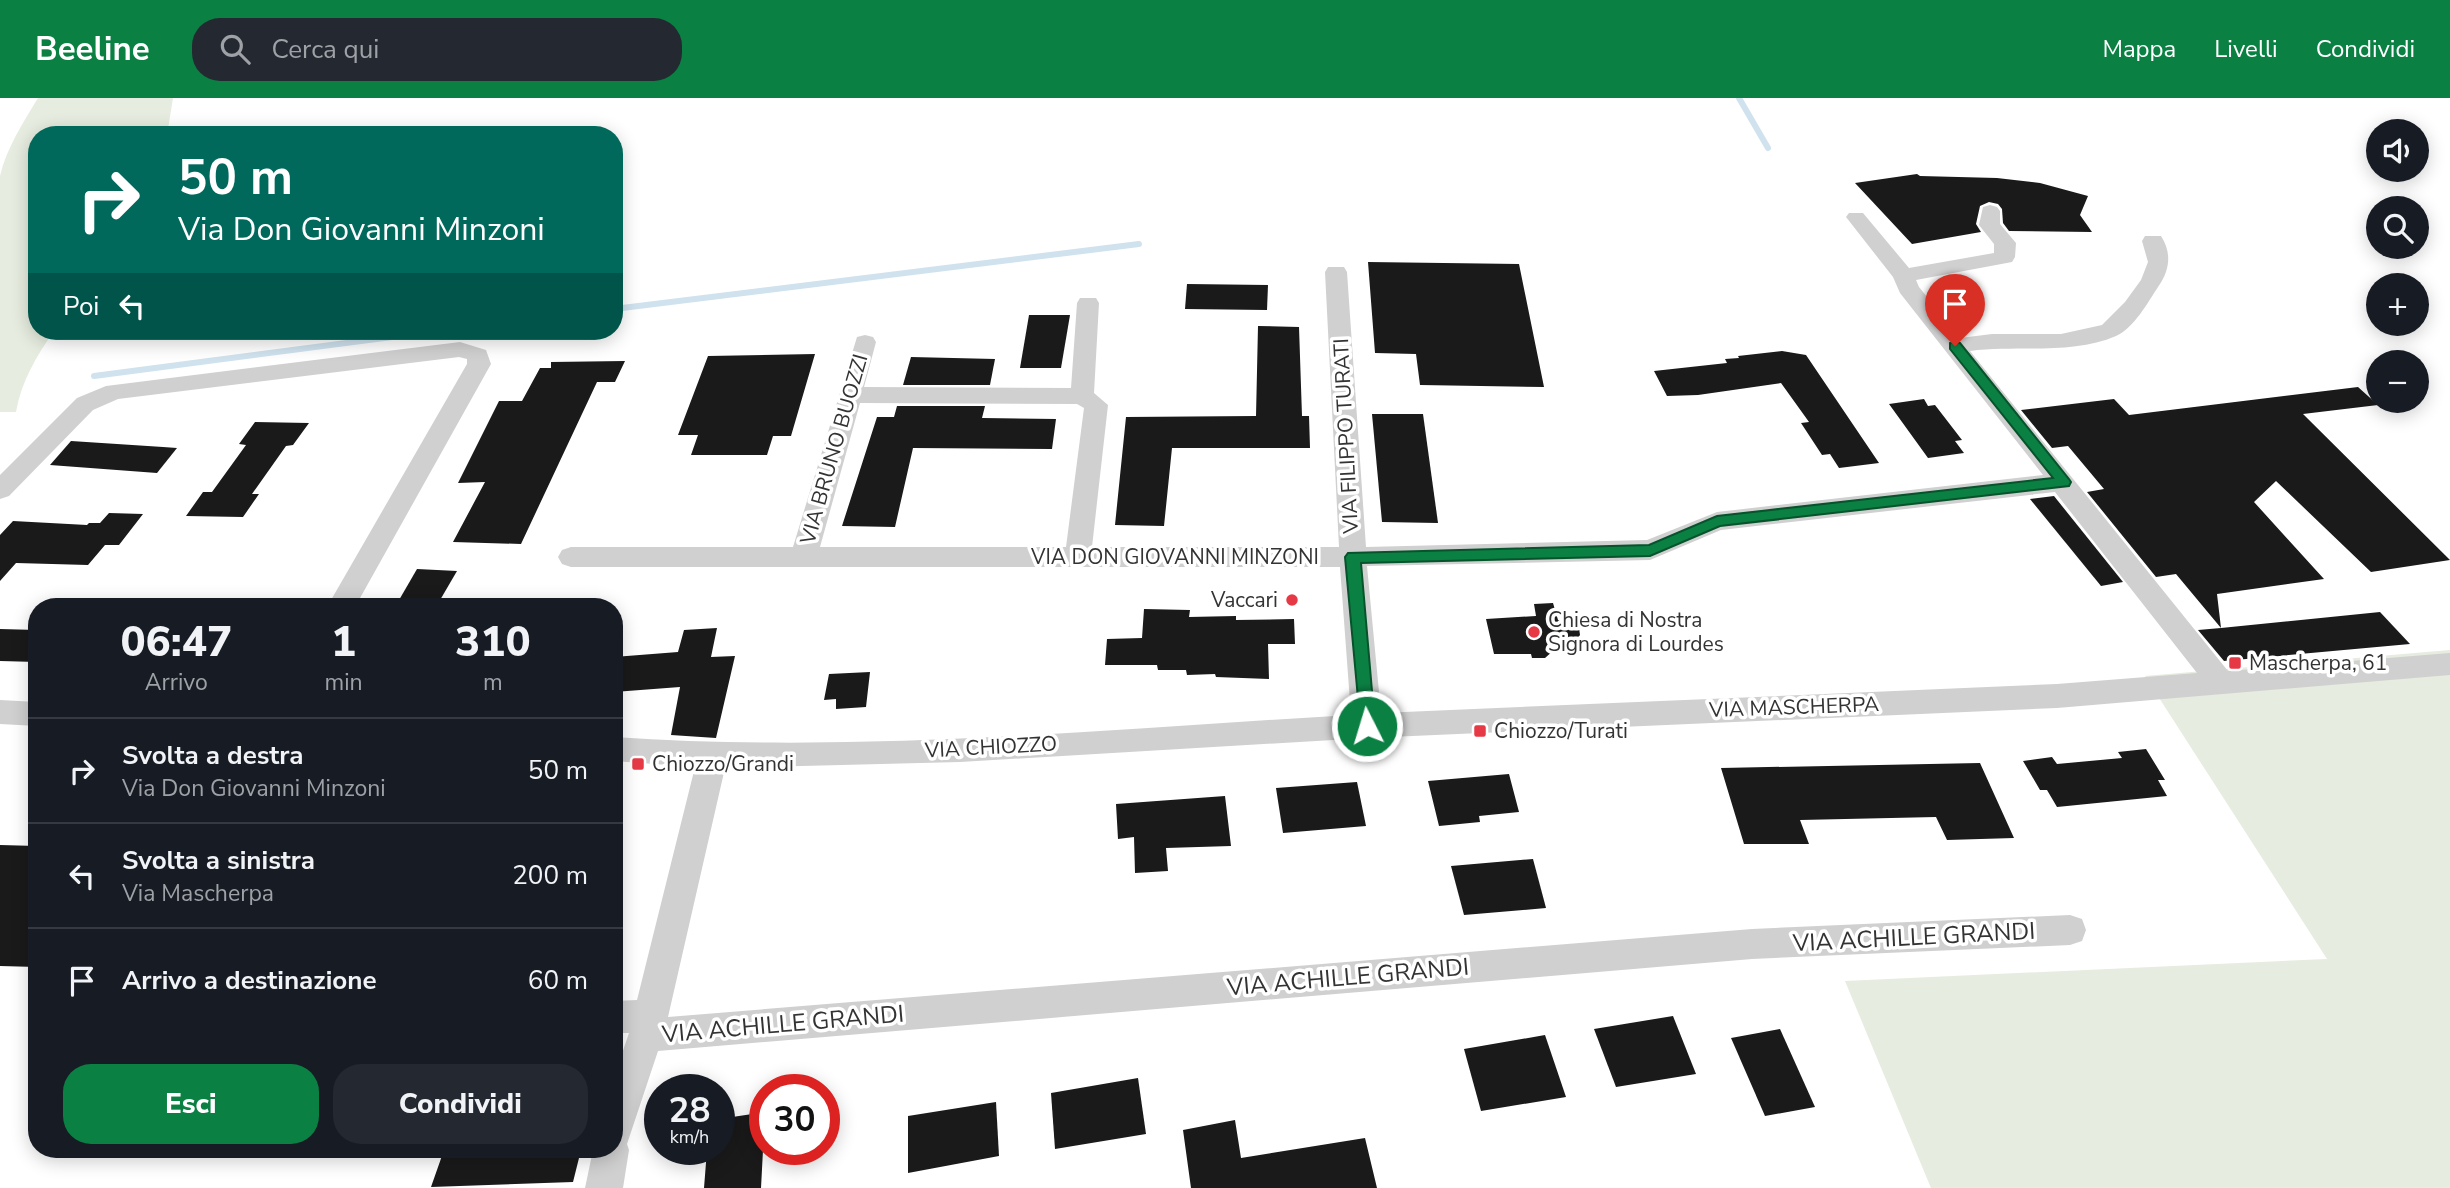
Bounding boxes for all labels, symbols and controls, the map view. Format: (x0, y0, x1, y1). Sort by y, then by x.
search box (192, 18, 682, 81)
text: Beeline (35, 27, 150, 72)
icon: search (216, 30, 254, 68)
text: Cerca qui (272, 32, 379, 67)
text: Mappa (2102, 33, 2176, 65)
text: Livelli (2214, 33, 2278, 65)
text: Condividi (2316, 33, 2415, 65)
map controls (2366, 119, 2429, 413)
button: sound (2366, 119, 2429, 182)
text: 50 m (178, 144, 293, 211)
icon: right (63, 154, 154, 245)
button: search (2366, 196, 2429, 259)
text: Via Don Giovanni Minzoni (178, 208, 545, 251)
button: + (2366, 273, 2429, 336)
pin (1925, 274, 1985, 346)
icon: arrive (1936, 285, 1974, 323)
icon: left (113, 287, 151, 325)
text: Poi (63, 289, 99, 324)
street label: VIA FILIPPO TURATI (1327, 338, 1365, 535)
button: − (2366, 350, 2429, 413)
street label: VIA BRUNO BUOZZI (793, 351, 875, 548)
street label: VIA DON GIOVANNI MINZONI (1030, 543, 1319, 571)
place label: Vaccari (1210, 586, 1278, 614)
marker: Vaccari (1284, 592, 1300, 608)
place label: Chiesa di Nostra Signora di Lourdes (1548, 606, 1724, 658)
text: 06:47 (120, 614, 232, 671)
text: 1 (331, 614, 356, 671)
text: 310 (455, 614, 531, 671)
marker: Chiesa di Nostra Signora di Lourdes (1526, 624, 1542, 640)
place label: Mascherpa, 61 (2249, 649, 2387, 677)
marker: Mascherpa, 61 (2227, 655, 2243, 671)
text: Arrivo (145, 667, 208, 698)
text: min (325, 667, 363, 698)
text: m (483, 667, 503, 698)
position arrow (1330, 689, 1404, 763)
street label: VIA MASCHERPA (1708, 690, 1879, 724)
place label: Chiozzo/Turati (1494, 717, 1628, 745)
marker: Chiozzo/Turati (1472, 723, 1488, 739)
street label: VIA CHIOZZO (923, 730, 1058, 764)
text: Svolta a destra (122, 738, 304, 773)
place label: Chiozzo/Grandi (652, 750, 794, 778)
icon: right (63, 752, 101, 790)
text: 50 m (528, 753, 588, 788)
marker: Chiozzo/Grandi (630, 756, 646, 772)
text: Via Don Giovanni Minzoni (122, 773, 386, 804)
text: Svolta a sinistra (122, 843, 315, 878)
icon: left (63, 857, 101, 895)
text: 200 m (512, 858, 588, 893)
text: Via Mascherpa (122, 878, 274, 909)
street label: VIA ACHILLE GRANDI (1791, 915, 2036, 959)
street label: VIA ACHILLE GRANDI (1225, 950, 1470, 1004)
icon: arrive (63, 962, 101, 1000)
text: Arrivo a destinazione (122, 963, 377, 998)
text: 60 m (528, 963, 588, 998)
street label: VIA ACHILLE GRANDI (660, 997, 905, 1051)
button: Esci (63, 1064, 319, 1144)
button: Condividi (333, 1064, 588, 1144)
speed limit sign: 30 (749, 1074, 840, 1165)
text: 28 (668, 1087, 711, 1134)
text: km/h (670, 1125, 709, 1149)

